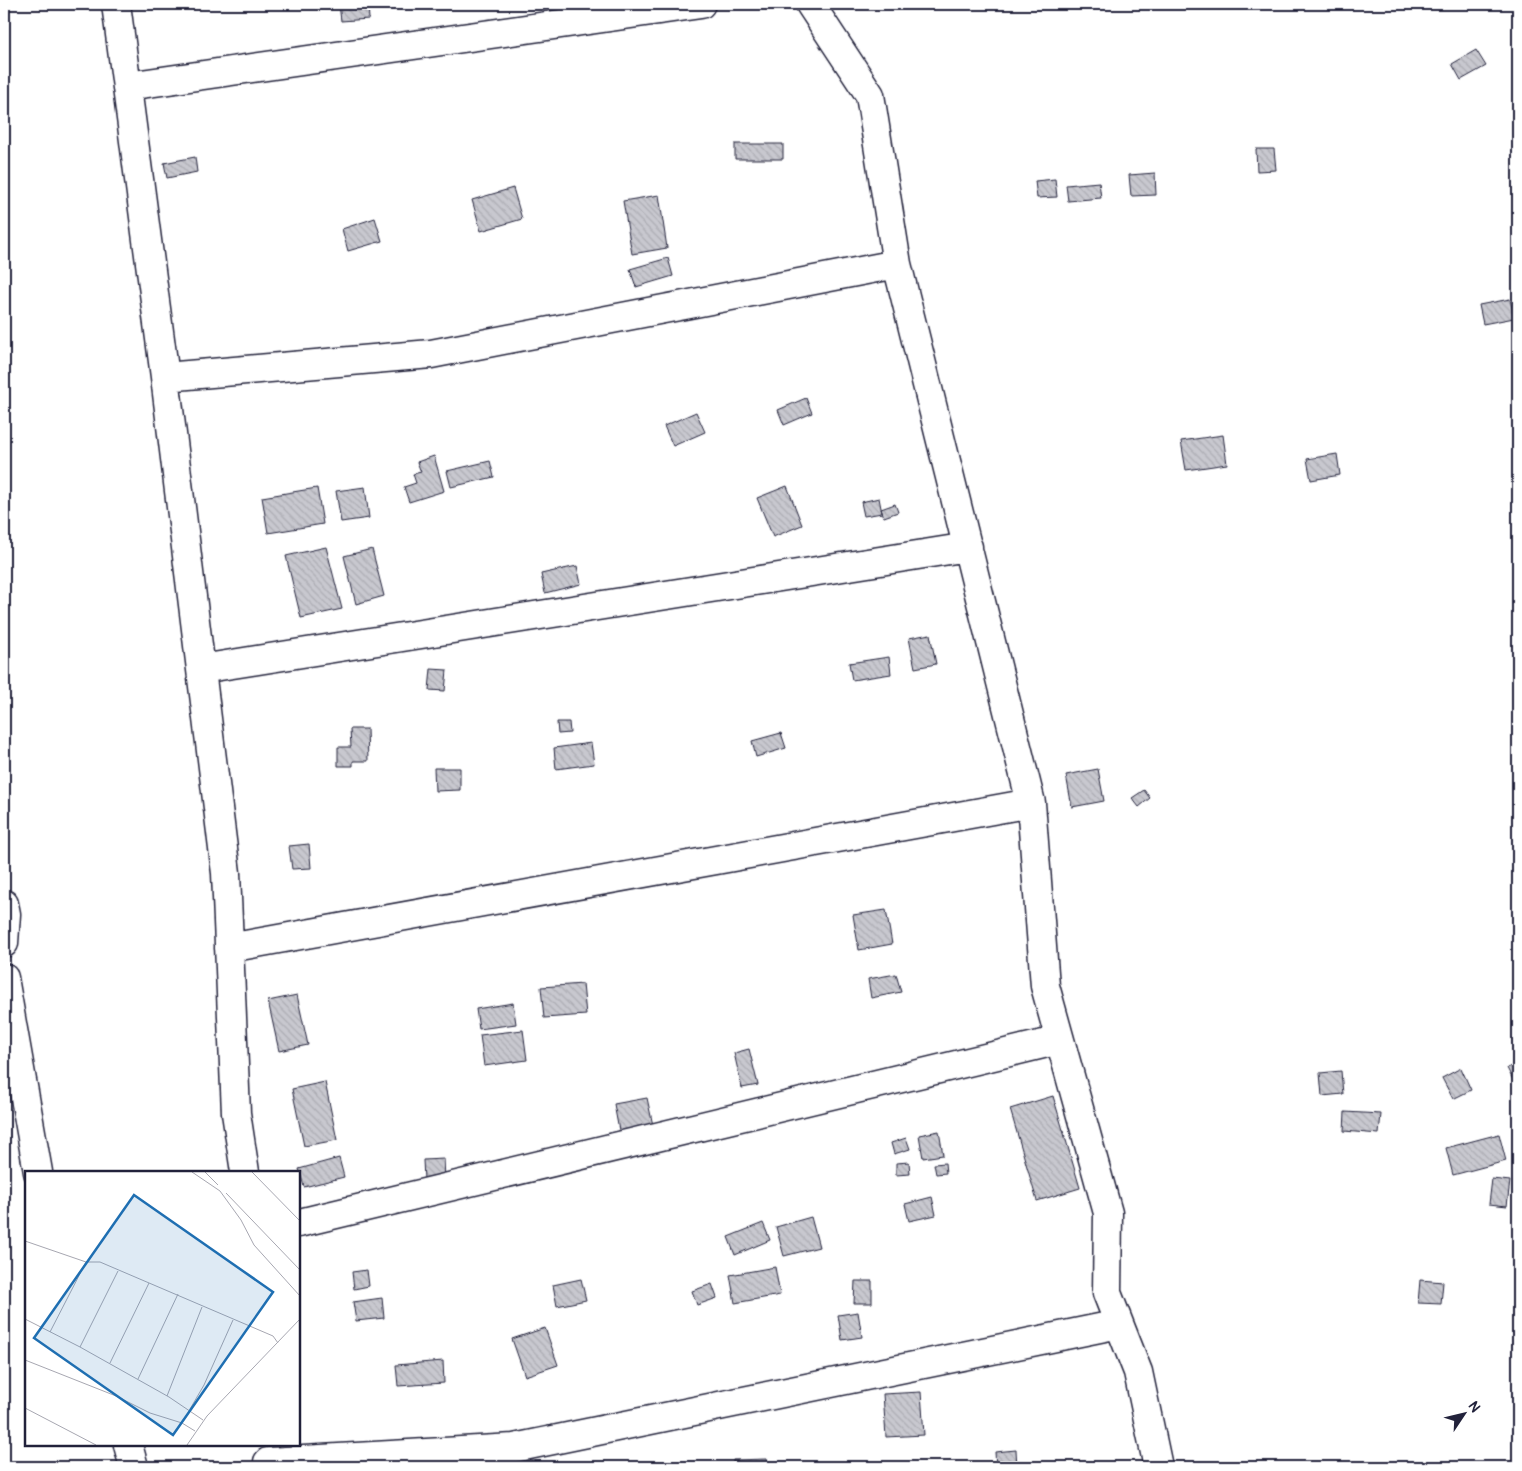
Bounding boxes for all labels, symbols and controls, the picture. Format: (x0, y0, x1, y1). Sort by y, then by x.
inset map (25, 1171, 300, 1446)
north arrow (1440, 1388, 1490, 1438)
text: N (1465, 1398, 1484, 1416)

